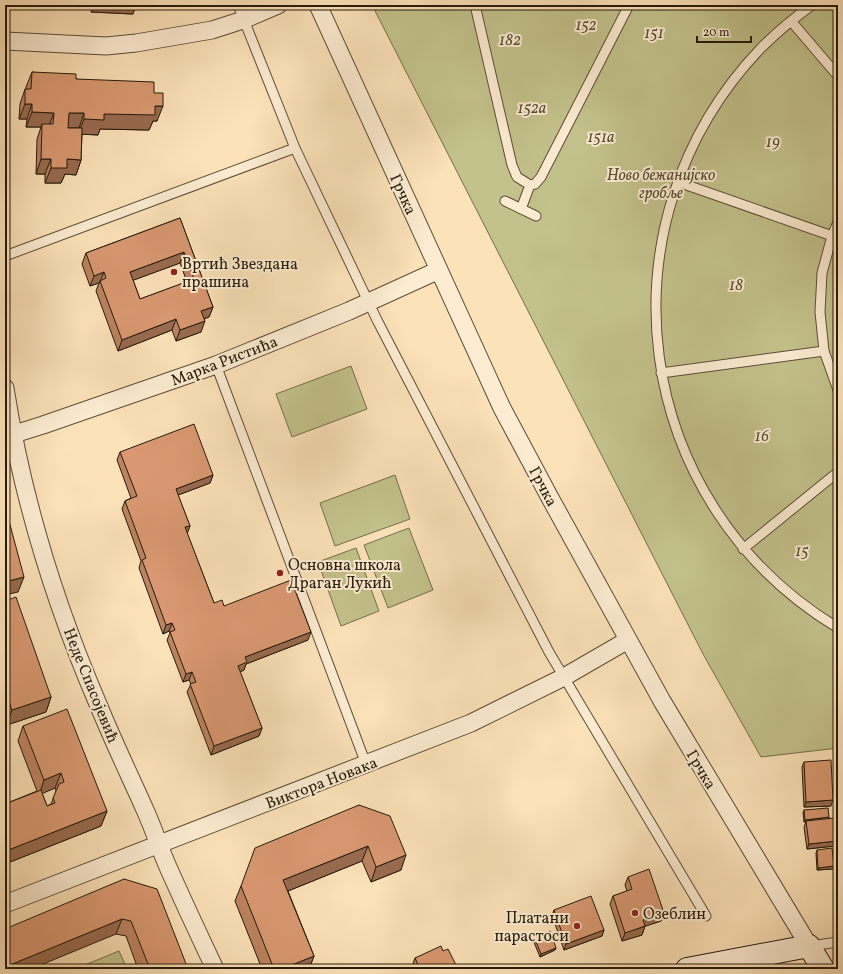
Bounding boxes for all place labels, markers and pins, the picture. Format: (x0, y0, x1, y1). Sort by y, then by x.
place label: Вртић Звездана прашина (182, 254, 298, 294)
marker: Вртић Звездана прашина (169, 267, 179, 277)
place label: Основна школа Драган Лукић (288, 555, 401, 595)
marker: Основна школа Драган Лукић (275, 568, 285, 578)
place label: Озеблин (643, 904, 706, 926)
place label: Платани парастоси (494, 908, 569, 948)
marker: Озеблин (630, 908, 640, 918)
marker: Платани парастоси (572, 921, 582, 931)

